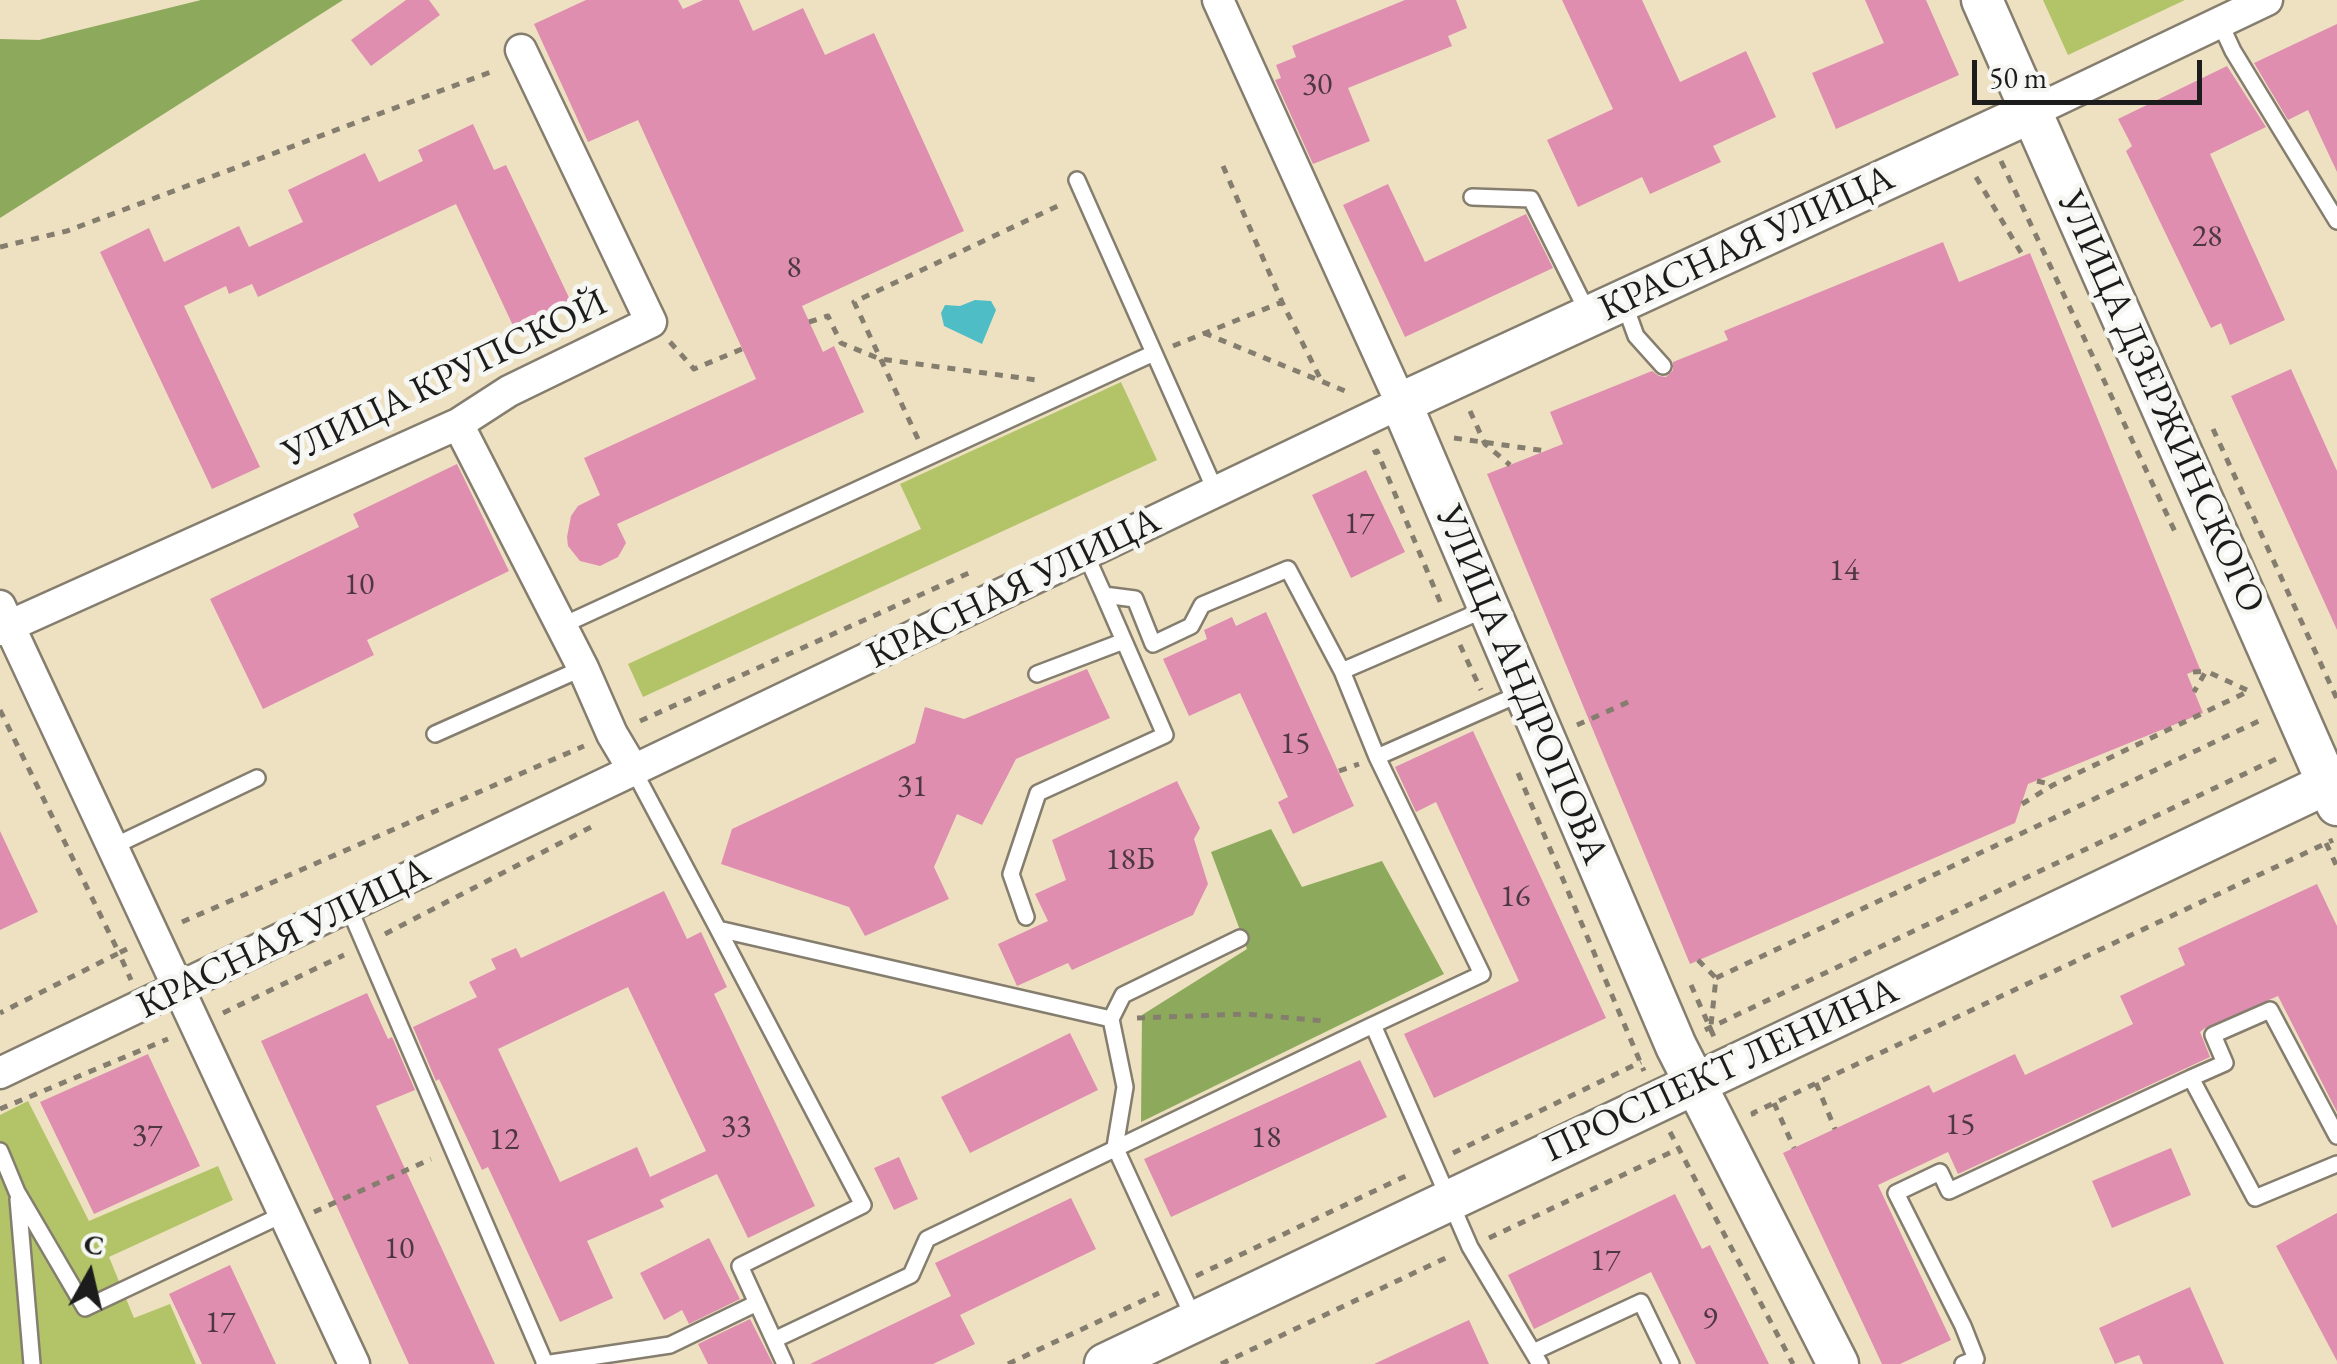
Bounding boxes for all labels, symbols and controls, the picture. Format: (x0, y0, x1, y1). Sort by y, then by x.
scale bar (1977, 40, 2207, 102)
text: 50 m (1989, 58, 2047, 97)
house number: 30 (1302, 66, 1332, 104)
street label: КРАСНАЯ УЛИЦА (1592, 156, 1902, 332)
street label: УЛИЦА ДЗЕРЖИНСКОГО (2046, 184, 2274, 620)
house number: 28 (2192, 218, 2222, 256)
house number: 8 (786, 249, 802, 287)
street label: УЛИЦА КРУПСКОЙ (276, 281, 614, 477)
street label: КРАСНАЯ УЛИЦА (860, 498, 1168, 680)
street label: УЛИЦА АНДРОПОВА (1425, 499, 1617, 871)
house number: 17 (1344, 505, 1374, 543)
house number: 14 (1829, 552, 1859, 590)
house number: 10 (344, 566, 374, 604)
house number: 15 (1280, 725, 1310, 763)
house number: 31 (897, 768, 927, 806)
house number: 18Б (1105, 841, 1155, 879)
street label: КРАСНАЯ УЛИЦА (130, 848, 438, 1030)
house number: 16 (1500, 878, 1530, 916)
street label: ПРОСПЕКТ ЛЕНИНА (1536, 969, 1906, 1173)
house number: 15 (1945, 1106, 1975, 1144)
house number: 33 (721, 1108, 751, 1146)
house number: 37 (132, 1117, 162, 1155)
house number: 18 (1251, 1119, 1281, 1157)
house number: 12 (489, 1121, 519, 1159)
north arrow (40, 1224, 140, 1324)
text: С (82, 1225, 107, 1263)
house number: 10 (384, 1230, 414, 1268)
house number: 17 (1590, 1242, 1620, 1280)
house number: 9 (1702, 1300, 1718, 1338)
house number: 17 (205, 1304, 235, 1342)

